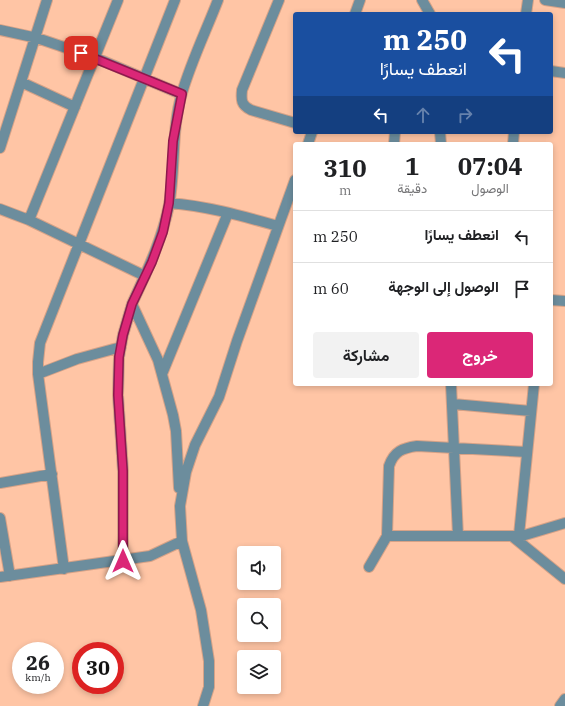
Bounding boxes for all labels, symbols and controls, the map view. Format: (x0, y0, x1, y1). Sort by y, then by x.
text: 250 m (383, 21, 467, 58)
icon: left (481, 28, 533, 80)
pin (64, 36, 98, 70)
icon: arrive (70, 42, 92, 64)
text: انعطف يسارًا (380, 57, 467, 80)
icon: left (370, 104, 392, 126)
icon: ahead (412, 104, 434, 126)
icon: right (454, 104, 476, 126)
text: 1 (405, 150, 419, 182)
text: 07:04 (458, 150, 523, 182)
text: 310 (323, 152, 367, 184)
text: دقيقة (397, 180, 427, 197)
text: الوصول (471, 180, 509, 197)
text: m (339, 182, 351, 199)
text: انعطف يسارًا (425, 225, 499, 244)
icon: left (511, 226, 533, 248)
text: 250 m (313, 227, 358, 246)
text: الوصول إلى الوجهة (388, 277, 499, 296)
icon: arrive (511, 278, 533, 300)
text: 60 m (313, 279, 349, 298)
button: مشاركة (313, 332, 419, 378)
button: خروج (427, 332, 533, 378)
position arrow (102, 540, 144, 582)
map controls (237, 546, 281, 694)
button: sound (237, 546, 281, 590)
button: search (237, 598, 281, 642)
speed limit sign: 30 (72, 642, 124, 694)
text: 26 (26, 649, 50, 676)
button: layers (237, 650, 281, 694)
text: km/h (25, 671, 51, 684)

